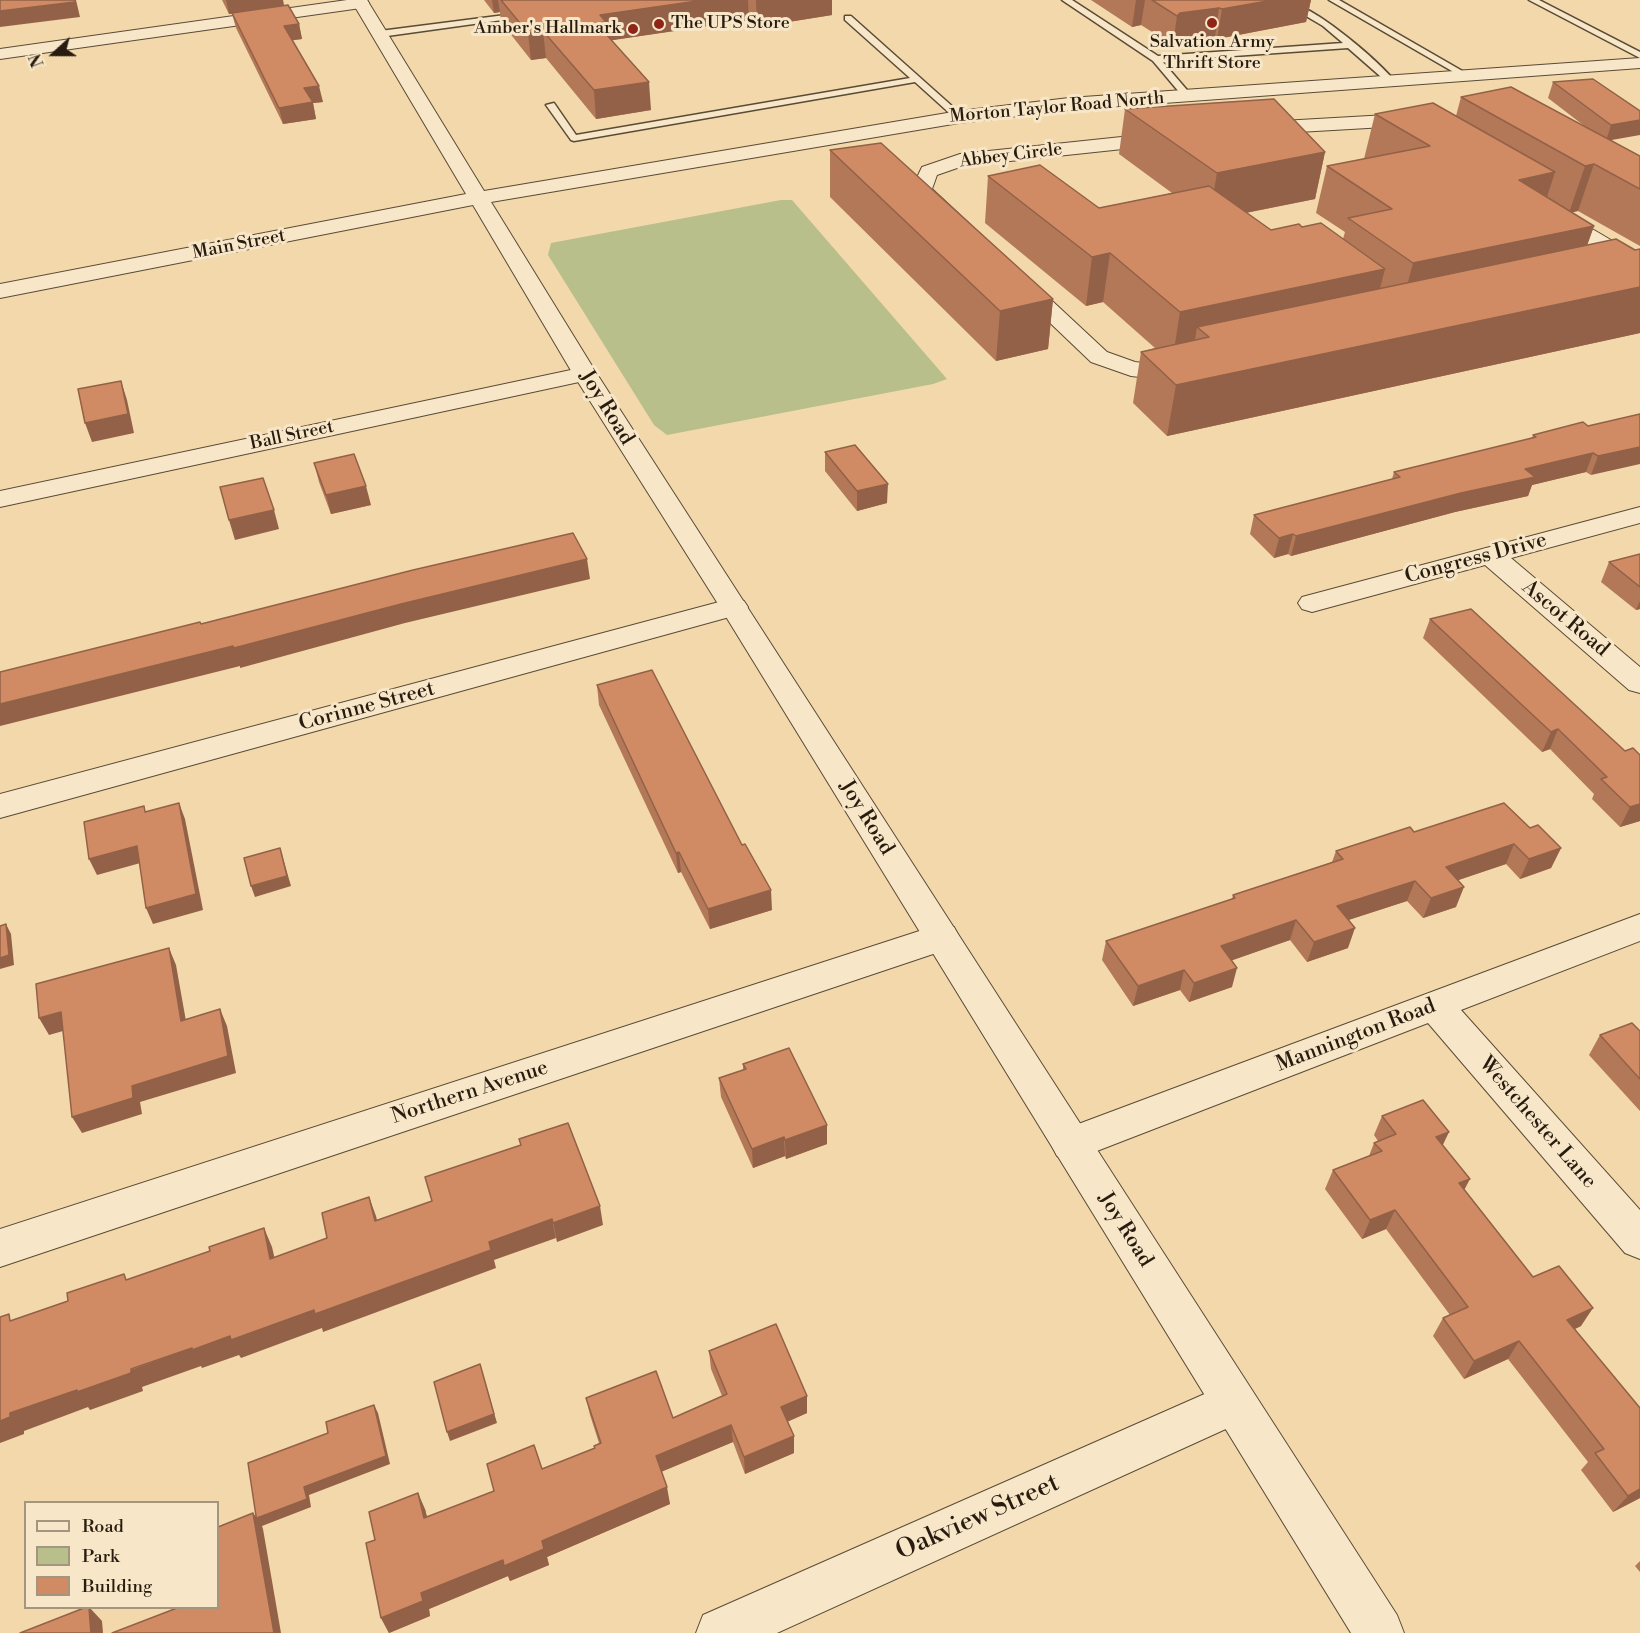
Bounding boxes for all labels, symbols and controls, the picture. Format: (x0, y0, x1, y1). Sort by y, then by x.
place label: The UPS Store (671, 13, 790, 35)
marker: Salvation Army Thrift Store (1205, 16, 1219, 30)
marker: The UPS Store (652, 17, 666, 31)
place label: Amber's Hallmark (474, 18, 621, 40)
marker: Amber's Hallmark (626, 22, 640, 36)
north arrow (24, 24, 84, 84)
place label: Salvation Army Thrift Store (1150, 32, 1274, 74)
text: N (26, 51, 49, 70)
street label: Morton Taylor Road North (949, 88, 1165, 128)
street label: Abbey Circle (958, 139, 1064, 173)
street label: Main Street (191, 225, 287, 265)
street label: Joy Road (573, 366, 639, 450)
street label: Ball Street (248, 417, 336, 455)
street label: Congress Drive (1402, 528, 1550, 590)
street label: Ascot Road (1516, 575, 1614, 663)
street label: Corinne Street (296, 677, 438, 737)
street label: Joy Road (833, 776, 899, 860)
street label: Mannington Road (1273, 994, 1439, 1078)
street label: Westchester Lane (1473, 1052, 1601, 1194)
street label: Northern Avenue (389, 1056, 551, 1130)
street label: Joy Road (1092, 1188, 1158, 1272)
street label: Oakview Street (891, 1468, 1065, 1568)
legend (24, 1501, 219, 1609)
text: Road (82, 1515, 124, 1538)
text: Park (82, 1545, 119, 1568)
text: Building (82, 1575, 152, 1598)

